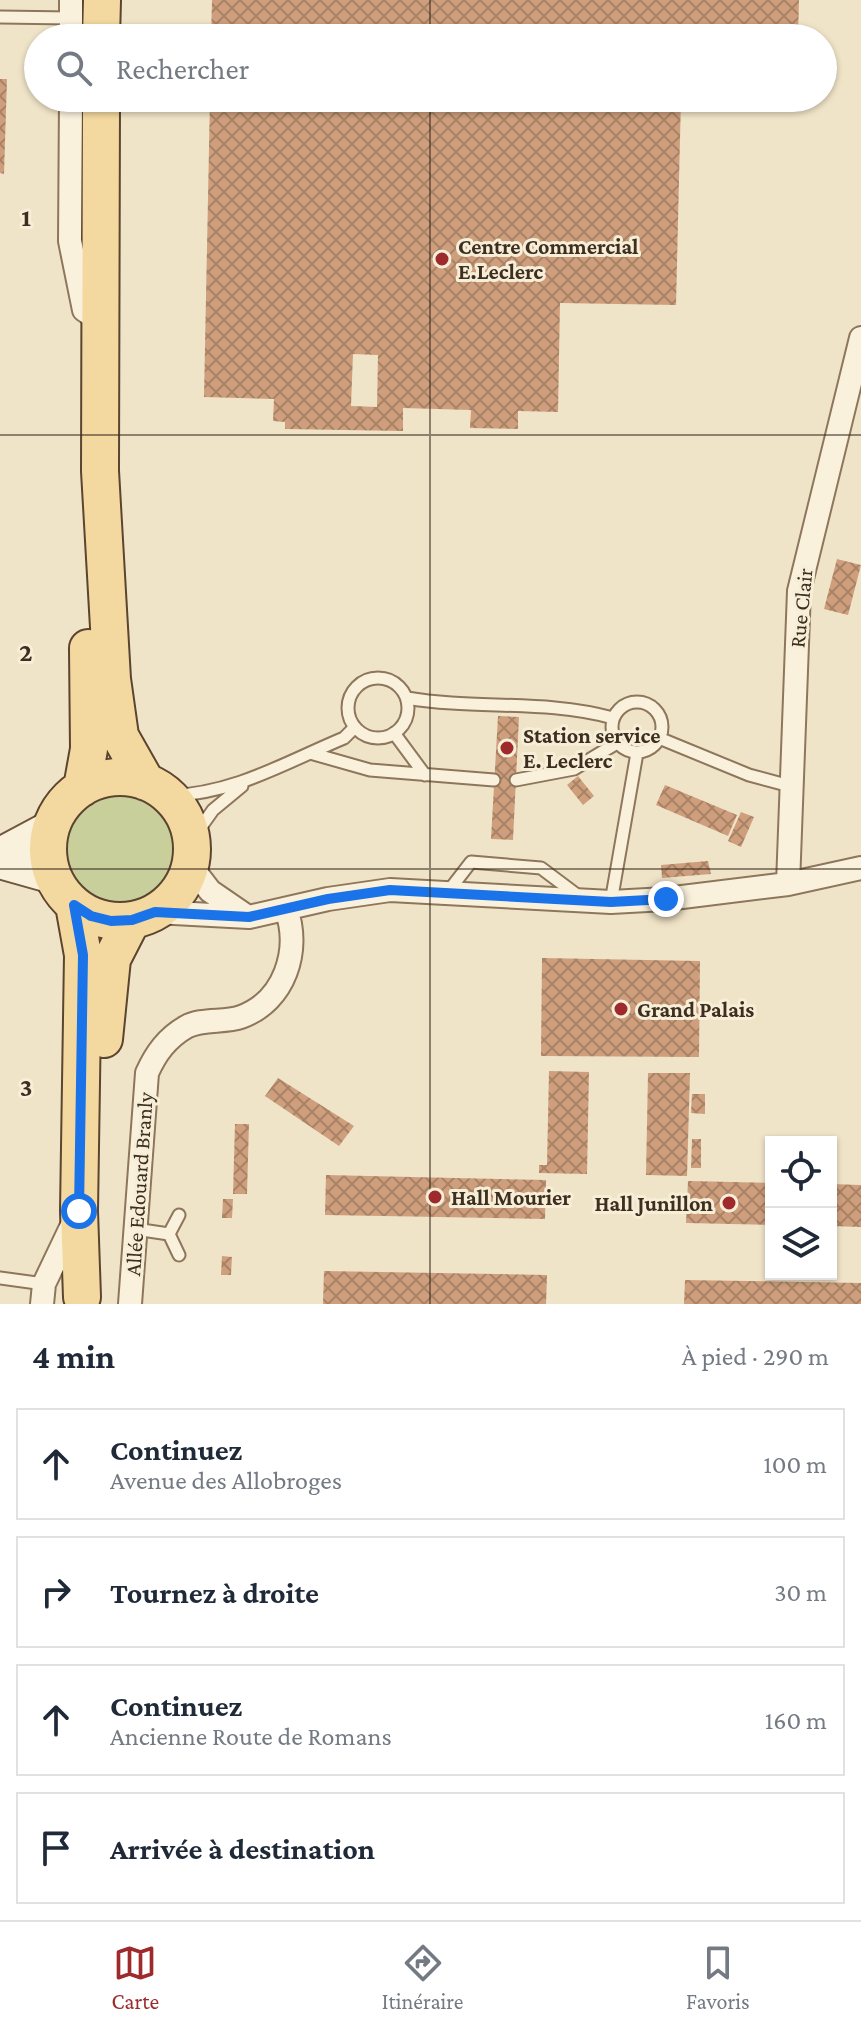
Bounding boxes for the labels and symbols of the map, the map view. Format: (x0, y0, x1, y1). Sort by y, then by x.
text: 1 (21, 203, 31, 232)
place label: Centre Commercial E.Leclerc (458, 234, 639, 284)
marker: Centre Commercial E.Leclerc (433, 250, 451, 268)
street label: Rue Clair (784, 567, 818, 649)
text: 2 (19, 638, 33, 667)
place label: Station service E. Leclerc (523, 723, 661, 773)
marker: Station service E. Leclerc (498, 739, 516, 757)
route end (648, 881, 684, 917)
place label: Grand Palais (637, 997, 754, 1022)
marker: Grand Palais (612, 1000, 630, 1018)
text: 3 (20, 1073, 32, 1102)
street label: Allée Edouard Branly (120, 1090, 158, 1277)
place label: Hall Mourier (451, 1185, 571, 1210)
marker: Hall Mourier (426, 1188, 444, 1206)
place label: Hall Junillon (595, 1191, 713, 1216)
route start (61, 1193, 97, 1229)
marker: Hall Junillon (720, 1194, 738, 1212)

